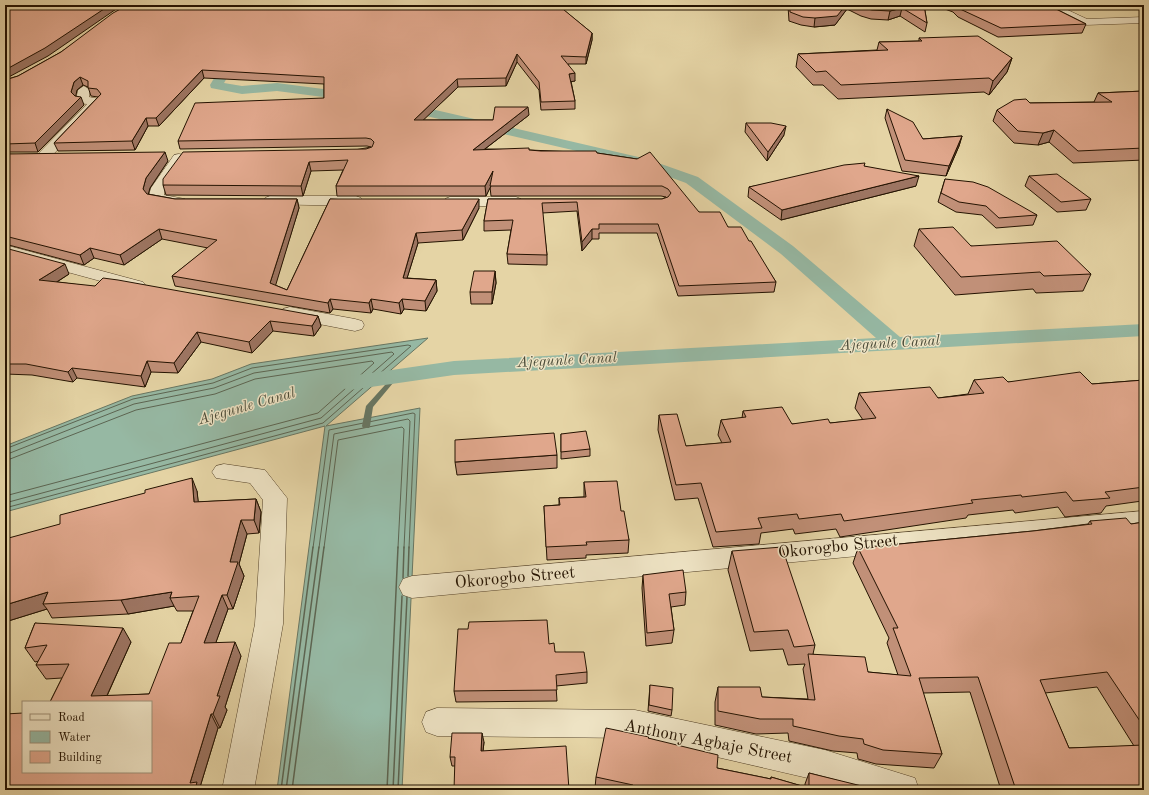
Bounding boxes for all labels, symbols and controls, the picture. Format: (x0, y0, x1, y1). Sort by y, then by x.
water label: Ajegunle Canal (839, 334, 941, 354)
water label: Ajegunle Canal (516, 351, 618, 371)
water label: Ajegunle Canal (196, 386, 298, 428)
street label: Okorogbo Street (777, 532, 899, 562)
street label: Okorogbo Street (454, 564, 576, 592)
legend (22, 701, 152, 773)
text: Road (58, 712, 85, 724)
street label: Anthony Agbaje Street (622, 717, 794, 767)
text: Water (58, 732, 91, 744)
text: Building (58, 752, 102, 764)

